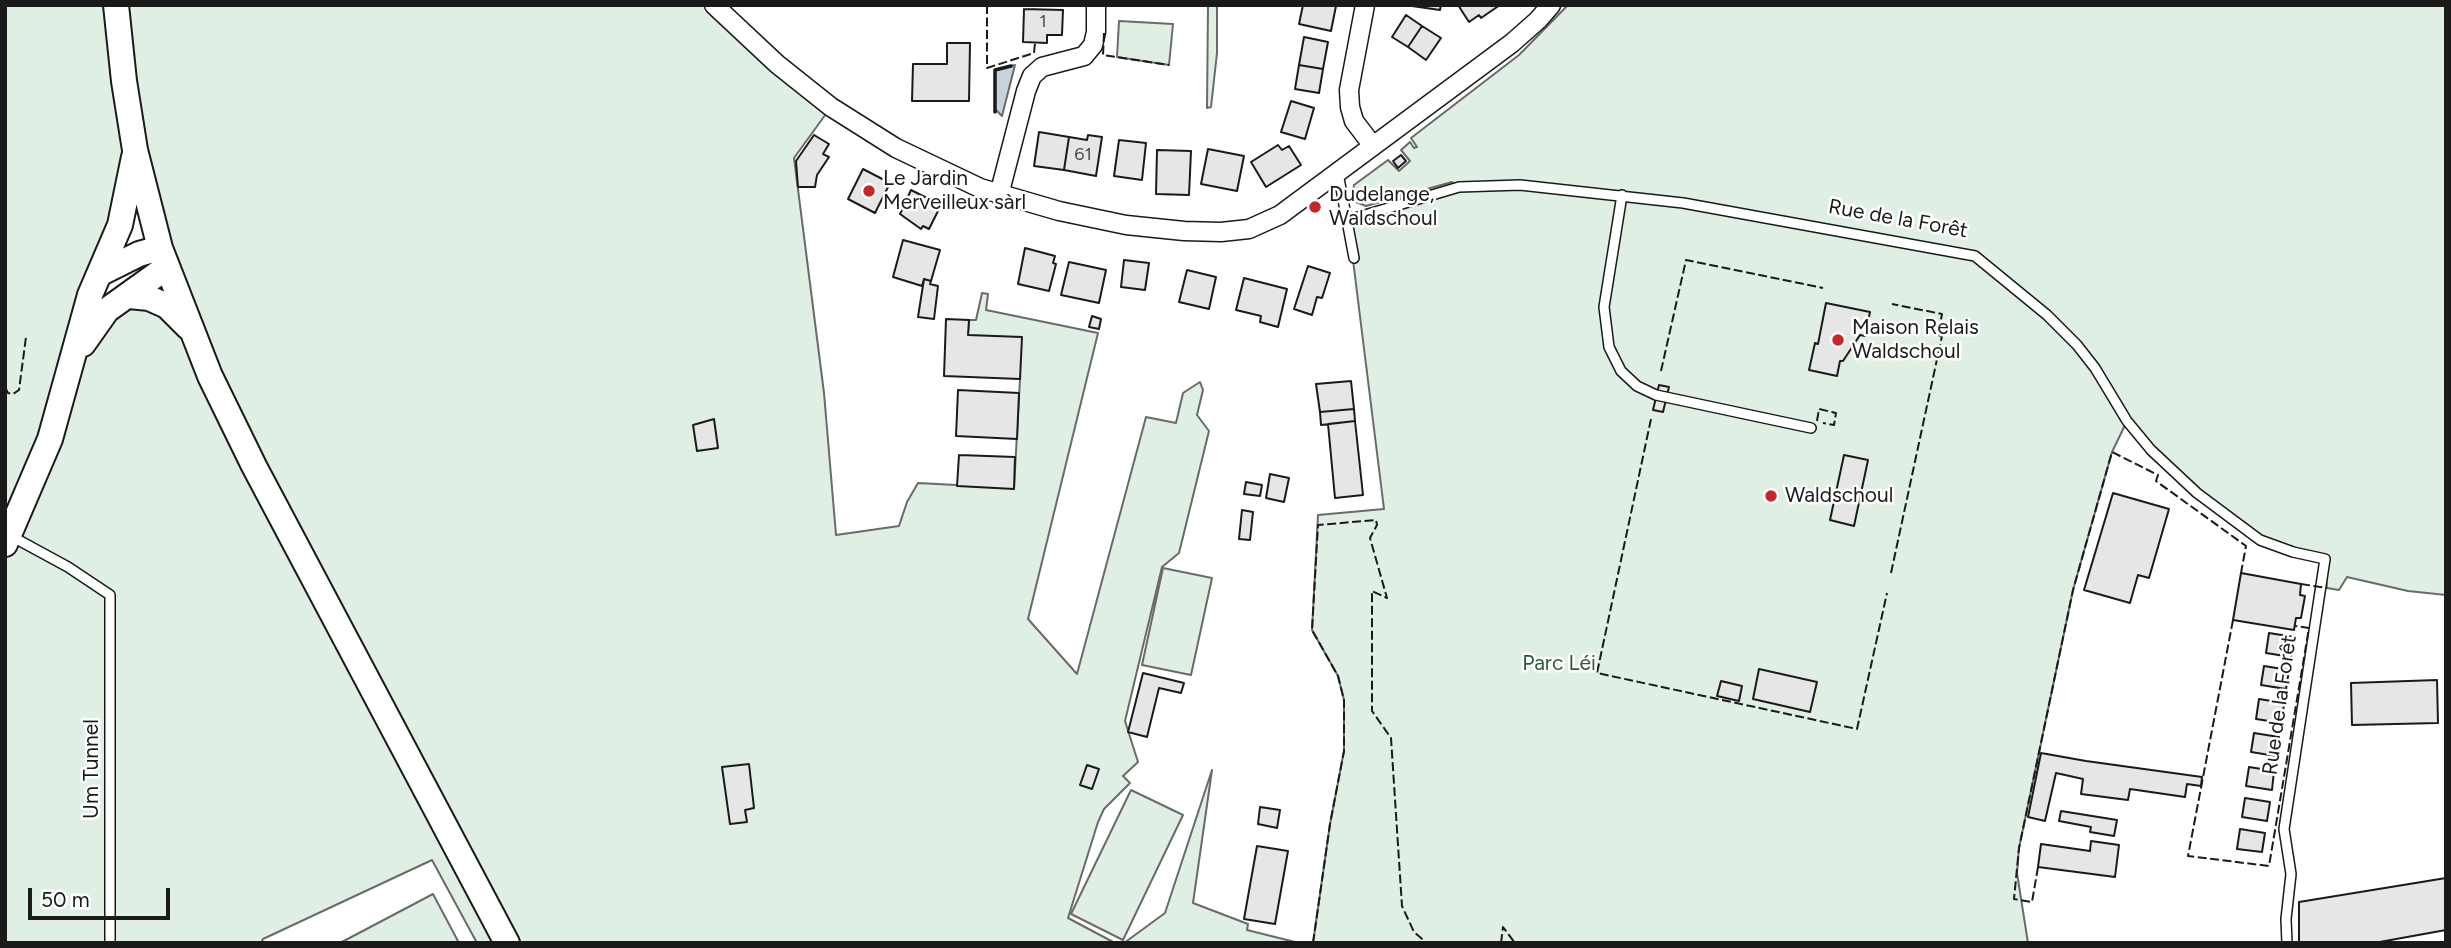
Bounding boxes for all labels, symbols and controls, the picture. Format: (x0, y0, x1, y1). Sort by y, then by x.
house number: 1 (1039, 11, 1047, 33)
house number: 61 (1074, 144, 1092, 166)
place label: Le Jardin Merveilleux sàrl (883, 166, 1026, 216)
place label: Dudelange, Waldschoul (1329, 182, 1437, 232)
marker: Le Jardin Merveilleux sàrl (861, 183, 877, 199)
street label: Rue de la Forêt (1826, 194, 1970, 244)
marker: Dudelange, Waldschoul (1307, 199, 1323, 215)
place label: Maison Relais Waldschoul (1852, 315, 1979, 365)
marker: Maison Relais Waldschoul (1830, 332, 1846, 348)
place label: Waldschoul (1785, 483, 1893, 509)
marker: Waldschoul (1763, 488, 1779, 504)
street label: Rue de la Forêt (2258, 633, 2302, 777)
park label: Parc Léi (1522, 651, 1596, 677)
street label: Um Tunnel (79, 719, 105, 819)
scale bar (32, 874, 173, 918)
text: 50 m (41, 887, 90, 912)

